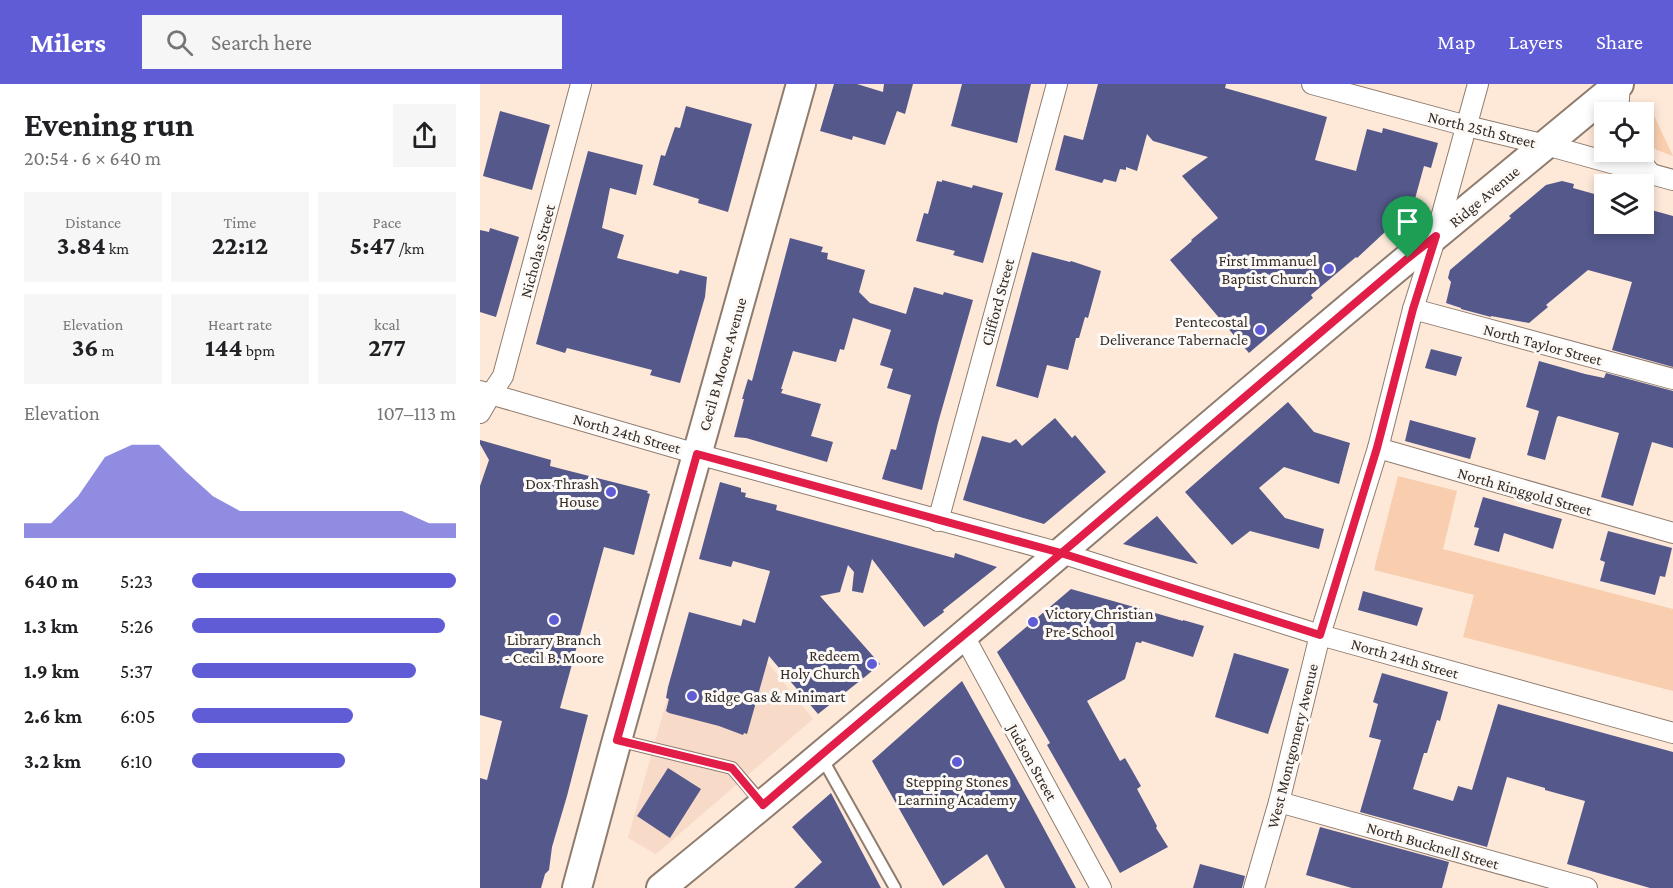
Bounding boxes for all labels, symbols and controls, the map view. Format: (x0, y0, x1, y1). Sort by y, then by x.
search box (142, 15, 562, 69)
icon: search (163, 26, 196, 59)
text: Milers (30, 27, 106, 58)
text: Search here (211, 30, 312, 55)
text: Map (1437, 30, 1476, 54)
text: Layers (1509, 30, 1563, 54)
text: Share (1596, 30, 1643, 54)
map controls (1594, 102, 1654, 234)
button: locate (1594, 102, 1654, 162)
button: share (393, 104, 456, 167)
text: Evening run (24, 106, 194, 143)
street label: North 25th Street (1426, 108, 1538, 151)
text: 20:54 · 6 × 640 m (24, 147, 161, 169)
street label: Ridge Avenue (1446, 162, 1523, 231)
button: layers (1594, 174, 1654, 234)
pin (1382, 196, 1433, 258)
street label: Nicholas Street (517, 202, 558, 300)
icon: arrive (1391, 205, 1424, 238)
text: Distance (65, 214, 121, 231)
text: Time (224, 214, 256, 231)
text: Pace (373, 214, 401, 231)
text: 3.84 (57, 231, 106, 260)
text: 22:12 (212, 231, 268, 260)
text: 5:47 (349, 231, 395, 260)
text: km (106, 240, 129, 257)
text: /km (395, 240, 425, 257)
place label: First Immanuel Baptist Church (1219, 252, 1317, 288)
street label: Clifford Street (978, 256, 1017, 348)
marker: First Immanuel Baptist Church (1322, 262, 1336, 276)
street label: Cecil B Moore Avenue (695, 296, 750, 433)
place label: Pentecostal Deliverance Tabernacle (1099, 313, 1248, 348)
text: Elevation (63, 316, 123, 333)
text: Heart rate (208, 316, 272, 333)
text: kcal (374, 316, 400, 333)
street label: North Taylor Street (1481, 320, 1605, 370)
marker: Pentecostal Deliverance Tabernacle (1253, 323, 1267, 337)
text: 36 (72, 333, 99, 362)
text: 144 (205, 333, 243, 362)
text: 277 (368, 333, 406, 362)
text: m (99, 342, 114, 359)
text: bpm (243, 342, 275, 359)
text: Elevation (24, 402, 100, 424)
text: 107–113 m (377, 402, 456, 424)
street label: North 24th Street (571, 410, 683, 457)
street label: North Ringgold Street (1455, 464, 1595, 520)
place label: Dox Thrash House (525, 475, 599, 510)
marker: Dox Thrash House (604, 485, 618, 499)
text: 640 m (24, 570, 79, 592)
text: 5:23 (120, 570, 153, 592)
place label: Victory Christian Pre-School (1045, 605, 1154, 640)
marker: Library Branch - Cecil B. Moore (547, 613, 561, 627)
text: 1.3 km (24, 615, 78, 637)
text: 5:26 (120, 615, 154, 637)
marker: Victory Christian Pre-School (1026, 615, 1040, 629)
place label: Library Branch - Cecil B. Moore (504, 631, 604, 666)
street label: North 24th Street (1349, 635, 1461, 682)
place label: Redeem Holy Church (780, 647, 860, 683)
marker: Redeem Holy Church (865, 657, 879, 671)
text: 1.9 km (24, 660, 79, 682)
text: 5:37 (120, 660, 153, 682)
street label: West Montgomery Avenue (1264, 662, 1322, 831)
place label: Ridge Gas & Minimart (704, 688, 846, 706)
marker: Ridge Gas & Minimart (685, 689, 699, 703)
text: 2.6 km (24, 705, 82, 727)
text: 6:05 (120, 705, 155, 727)
street label: Judson Street (1003, 719, 1061, 805)
text: 3.2 km (24, 750, 81, 772)
text: 6:10 (120, 750, 153, 772)
marker: Stepping Stones Learning Academy (950, 755, 964, 769)
place label: Stepping Stones Learning Academy (897, 773, 1017, 809)
street label: North Bucknell Street (1365, 818, 1502, 873)

